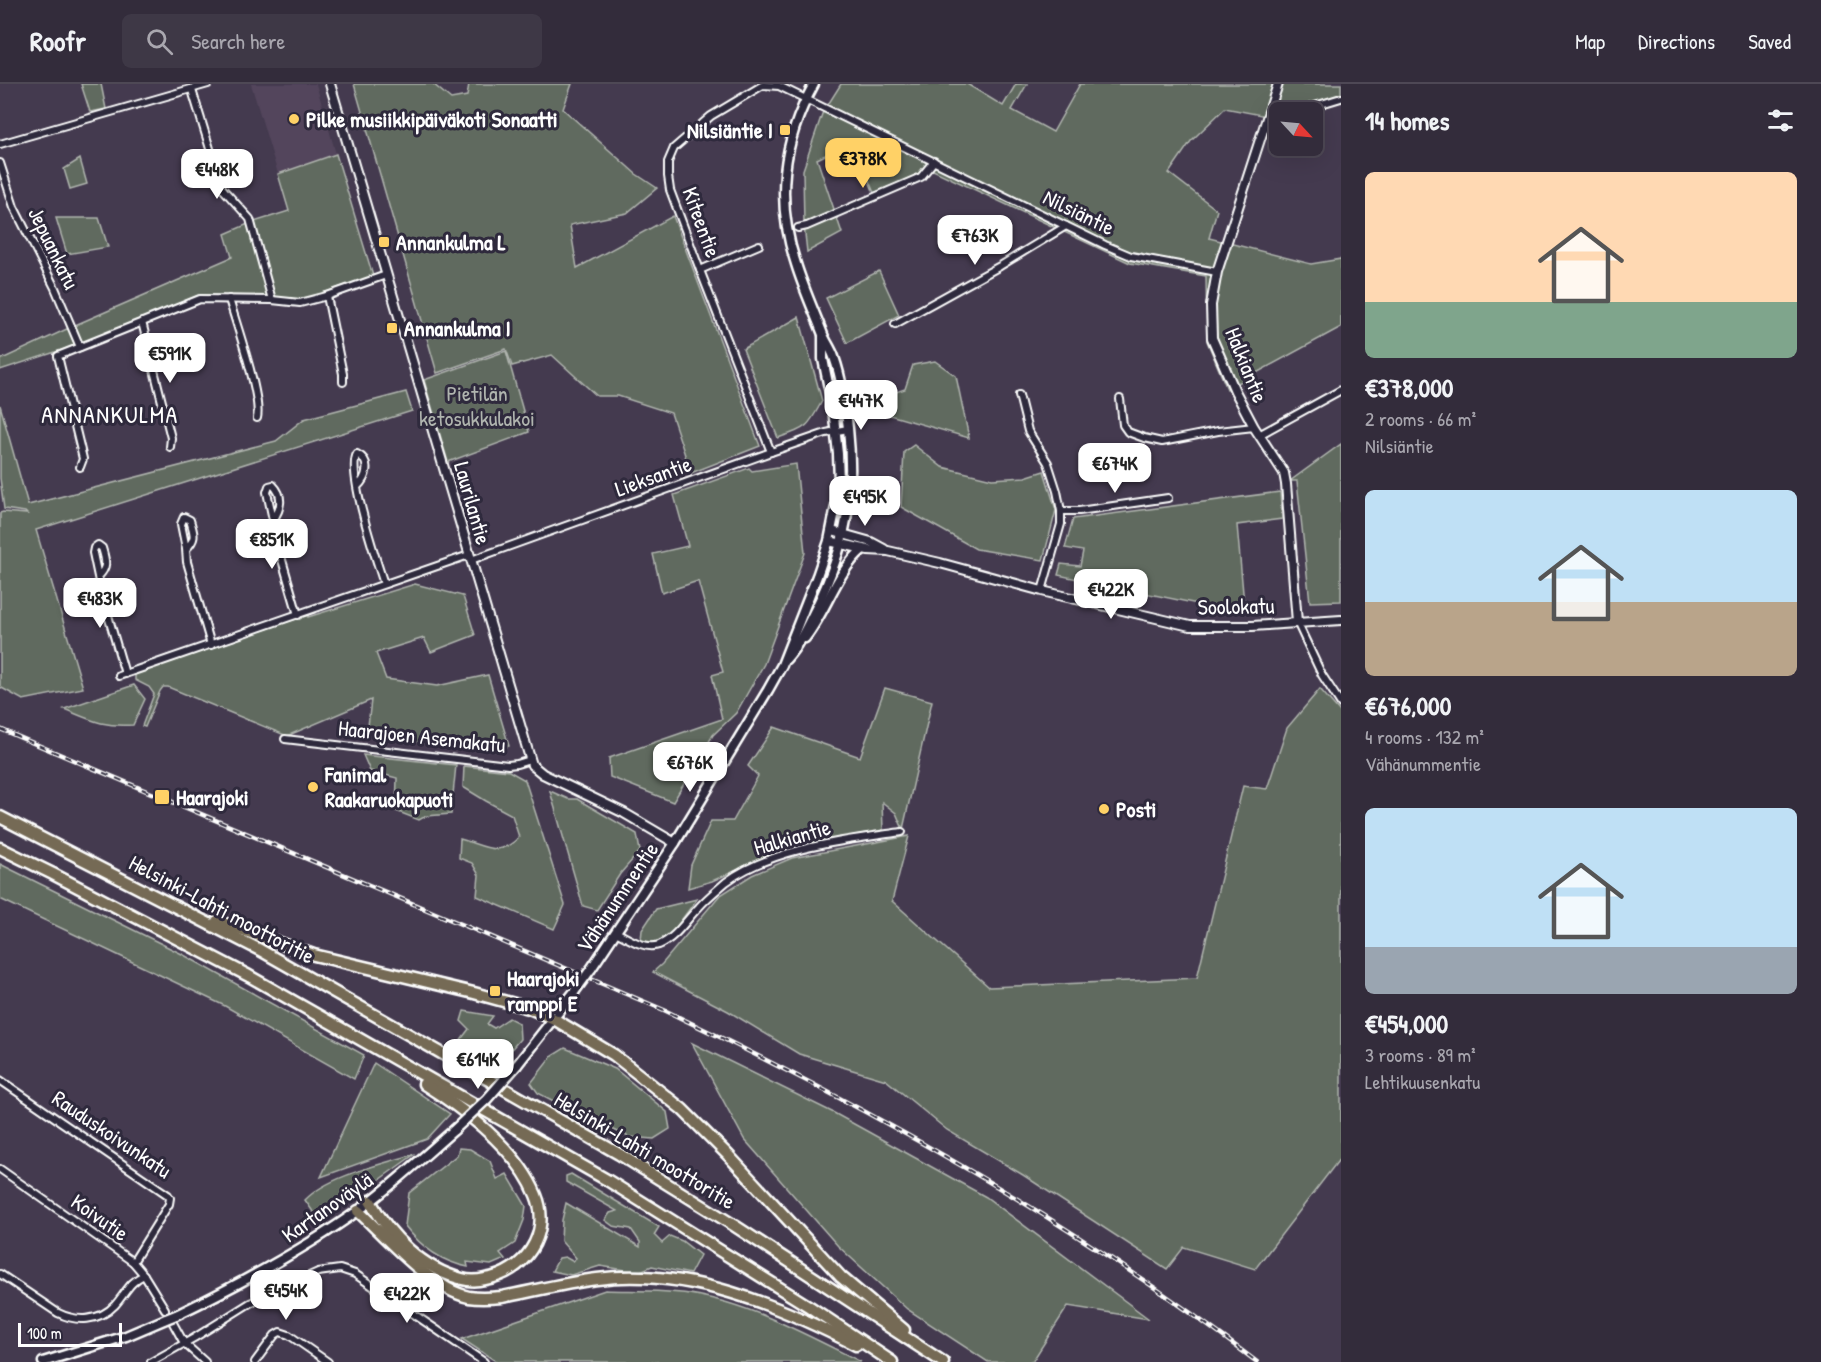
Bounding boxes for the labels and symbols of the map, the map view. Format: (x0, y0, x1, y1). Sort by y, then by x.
north arrow (1269, 102, 1323, 156)
place label: Pilke musiikkipäiväkoti Sonaatti (306, 104, 558, 135)
marker: Pilke musiikkipäiväkoti Sonaatti (287, 112, 301, 126)
place label: Nilsiäntie I (687, 115, 773, 145)
marker: Nilsiäntie I (778, 123, 792, 137)
pin: €378K (821, 138, 905, 189)
pin: €448K (175, 149, 259, 200)
street label: Nilsiäntie (1038, 182, 1120, 242)
street label: Kiteentie (675, 183, 729, 262)
street label: Jepuankatu (21, 202, 87, 294)
pin: €763K (933, 215, 1017, 266)
place label: Annankulma L (396, 227, 506, 257)
marker: Annankulma L (377, 235, 391, 249)
place label: Annankulma I (404, 313, 511, 343)
marker: Annankulma I (385, 321, 399, 335)
street label: Halkiantie (1218, 323, 1276, 407)
pin: €591K (128, 333, 212, 384)
park label: Pietilän ketosukkulakoi (419, 378, 535, 433)
pin: €447K (819, 380, 903, 431)
district label: ANNANKULMA (41, 398, 179, 430)
pin: €674K (1073, 443, 1157, 494)
street label: Lieksantie (611, 448, 696, 504)
street label: Laurilantie (447, 458, 499, 548)
pin: €495K (823, 476, 907, 527)
pin: €851K (230, 519, 314, 570)
pin: €422K (1069, 569, 1153, 620)
pin: €483K (58, 578, 142, 629)
street label: Soolokatu (1197, 590, 1275, 622)
street label: Haarajoen Asemakatu (337, 712, 507, 760)
pin: €676K (648, 742, 732, 793)
place label: Fanimal Raakaruokapuoti (324, 759, 453, 815)
marker: Fanimal Raakaruokapuoti (306, 780, 320, 794)
place label: Haarajoki (176, 782, 249, 812)
marker: Haarajoki (153, 788, 171, 806)
place label: Posti (1116, 794, 1156, 824)
marker: Posti (1097, 802, 1111, 816)
street label: Halkiantie (750, 812, 834, 862)
street label: Vähänummentie (569, 836, 665, 958)
street label: Helsinki-Lahti moottoritie (124, 847, 320, 971)
place label: Haarajoki ramppi E (507, 963, 580, 1019)
marker: Haarajoki ramppi E (488, 984, 502, 998)
pin: €614K (436, 1039, 520, 1090)
street label: Rauduskoivunkatu (46, 1083, 178, 1185)
street label: Helsinki-Lahti moottoritie (549, 1084, 741, 1216)
street label: Kartanoväylä (275, 1164, 379, 1249)
street label: Koivutie (65, 1186, 135, 1248)
pin: €454K (244, 1270, 328, 1321)
pin: €422K (365, 1273, 449, 1324)
scale bar (18, 1320, 122, 1348)

